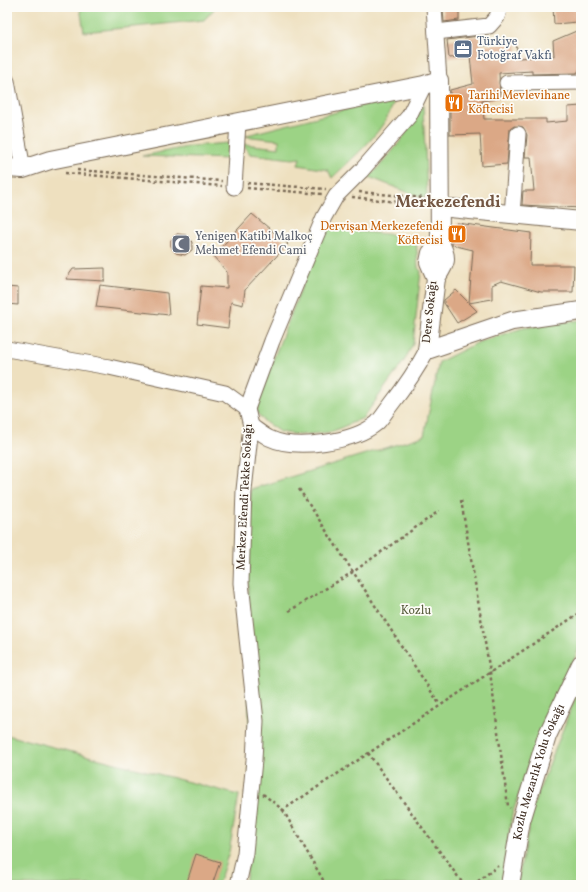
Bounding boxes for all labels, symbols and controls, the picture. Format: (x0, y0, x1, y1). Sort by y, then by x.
place label: Türkiye Fotoğraf Vakfı (477, 34, 552, 64)
office icon: Türkiye Fotoğraf Vakfı (452, 38, 474, 60)
place label: Tarihi Mevlevihane Köftecisi (468, 88, 570, 118)
restaurant icon: Tarihi Mevlevihane Köftecisi (443, 92, 465, 114)
district label: Merkezefendi (395, 192, 501, 214)
place label: Dervişan Merkezefendi Köftecisi (320, 219, 443, 249)
restaurant icon: Dervişan Merkezefendi Köftecisi (446, 223, 468, 245)
place label: Yenigen Katibi Malkoç Mehmet Efendi Cami (195, 229, 313, 259)
mosque icon: Yenigen Katibi Malkoç Mehmet Efendi Cami (170, 233, 192, 255)
street label: Dere Sokağı (419, 280, 441, 344)
street label: Merkez Efendi Tekke Sokağı (233, 423, 257, 571)
park label: Kozlu (401, 603, 431, 619)
street label: Kozlu Mezarlık Yolu Sokağı (510, 701, 569, 842)

